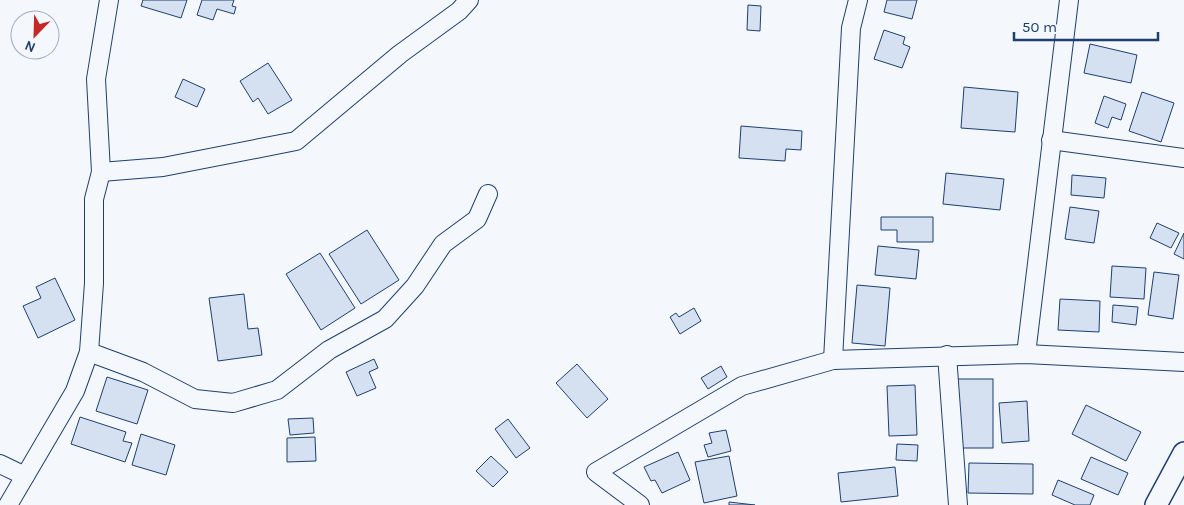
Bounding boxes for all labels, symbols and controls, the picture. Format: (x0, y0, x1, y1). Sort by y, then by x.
north arrow (10, 10, 60, 60)
scale bar (1014, 10, 1158, 42)
text: 50 m (1022, 18, 1057, 36)
text: N (22, 37, 38, 56)

